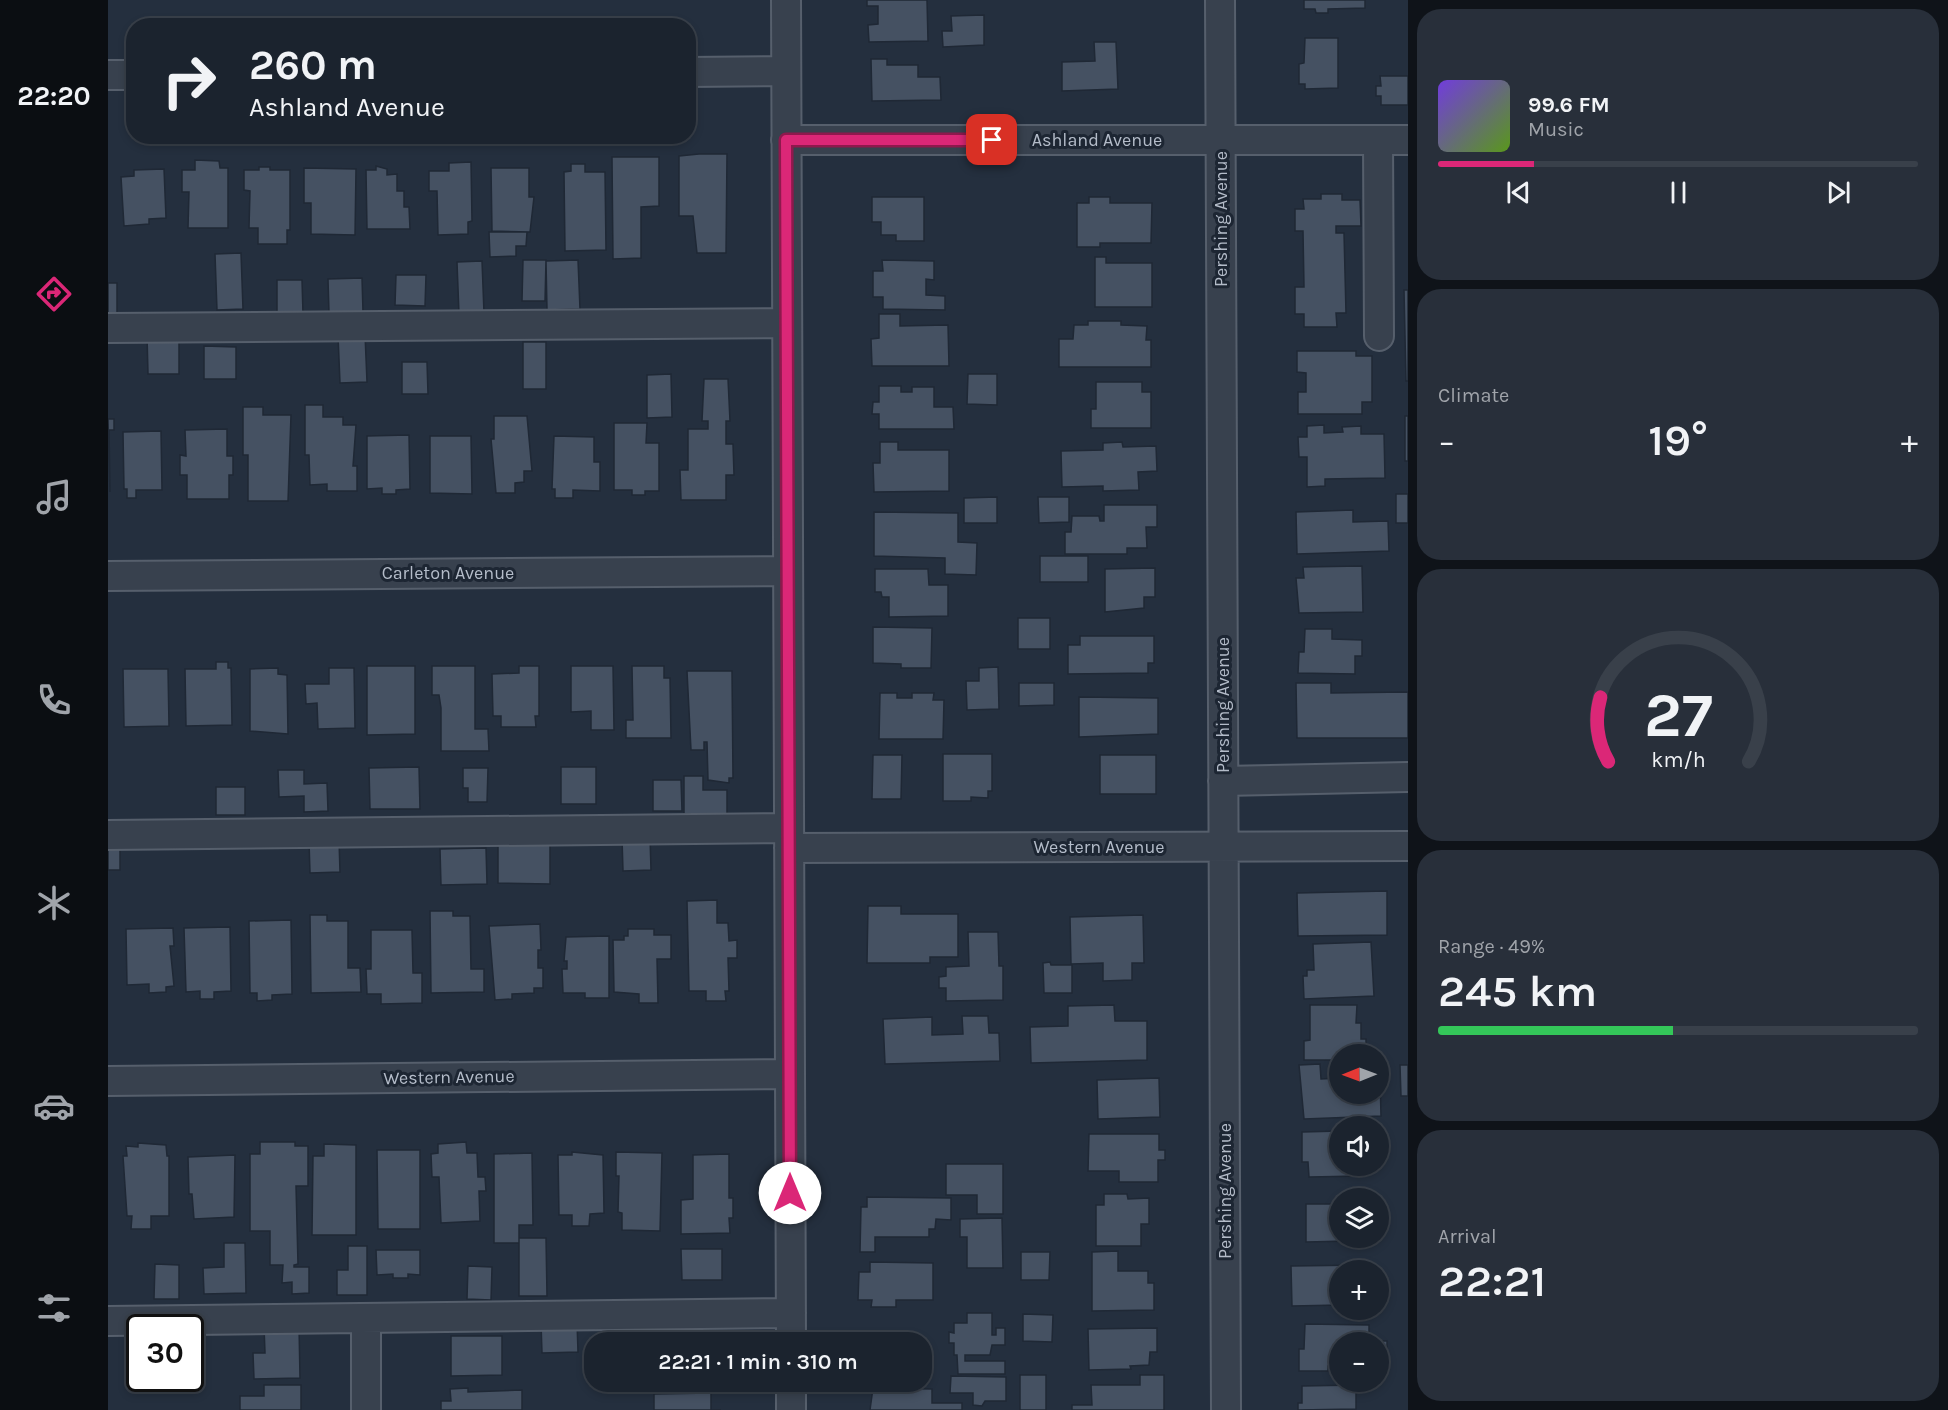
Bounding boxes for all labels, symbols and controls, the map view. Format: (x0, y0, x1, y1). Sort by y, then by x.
text: 260 m (249, 40, 377, 90)
icon: right (150, 42, 228, 120)
text: 22:20 (17, 80, 91, 112)
text: Ashland Avenue (249, 91, 445, 123)
text: 99.6 FM (1528, 92, 1610, 118)
pin (966, 114, 1017, 165)
text: Music (1528, 118, 1584, 141)
icon: arrive (975, 123, 1008, 156)
street label: Ashland Avenue (1032, 129, 1162, 151)
street label: Pershing Avenue (1210, 151, 1232, 287)
icon: previous (1502, 176, 1535, 209)
icon: pause (1662, 176, 1695, 209)
icon: next (1822, 176, 1855, 209)
icon: directions (33, 273, 75, 315)
text: Climate (1438, 384, 1509, 407)
text: 19° (1648, 414, 1708, 466)
text: − (1438, 422, 1455, 460)
text: + (1901, 422, 1918, 460)
icon: music (33, 476, 75, 518)
street label: Carleton Avenue (382, 562, 514, 584)
street label: Pershing Avenue (1212, 637, 1234, 773)
icon: phone (33, 679, 75, 721)
text: 27 (1644, 679, 1712, 752)
text: km/h (1651, 747, 1705, 772)
street label: Western Avenue (1033, 836, 1165, 858)
icon: climate (33, 882, 75, 924)
text: Range · 49% (1438, 935, 1545, 958)
text: 245 km (1438, 965, 1597, 1017)
north arrow (1329, 1044, 1389, 1104)
map controls (1329, 1044, 1389, 1392)
street label: Western Avenue (383, 1065, 515, 1089)
icon: car (33, 1085, 75, 1127)
button: sound (1329, 1116, 1389, 1176)
street label: Pershing Avenue (1214, 1123, 1236, 1259)
position arrow (758, 1161, 822, 1225)
button: layers (1329, 1188, 1389, 1248)
text: Arrival (1438, 1225, 1497, 1248)
text: 22:21 (1438, 1255, 1546, 1307)
button: + (1329, 1260, 1389, 1320)
icon: filters (33, 1287, 75, 1329)
speed limit sign: 30 (126, 1314, 204, 1392)
button: − (1329, 1332, 1389, 1392)
text: 22:21 · 1 min · 310 m (658, 1349, 858, 1375)

